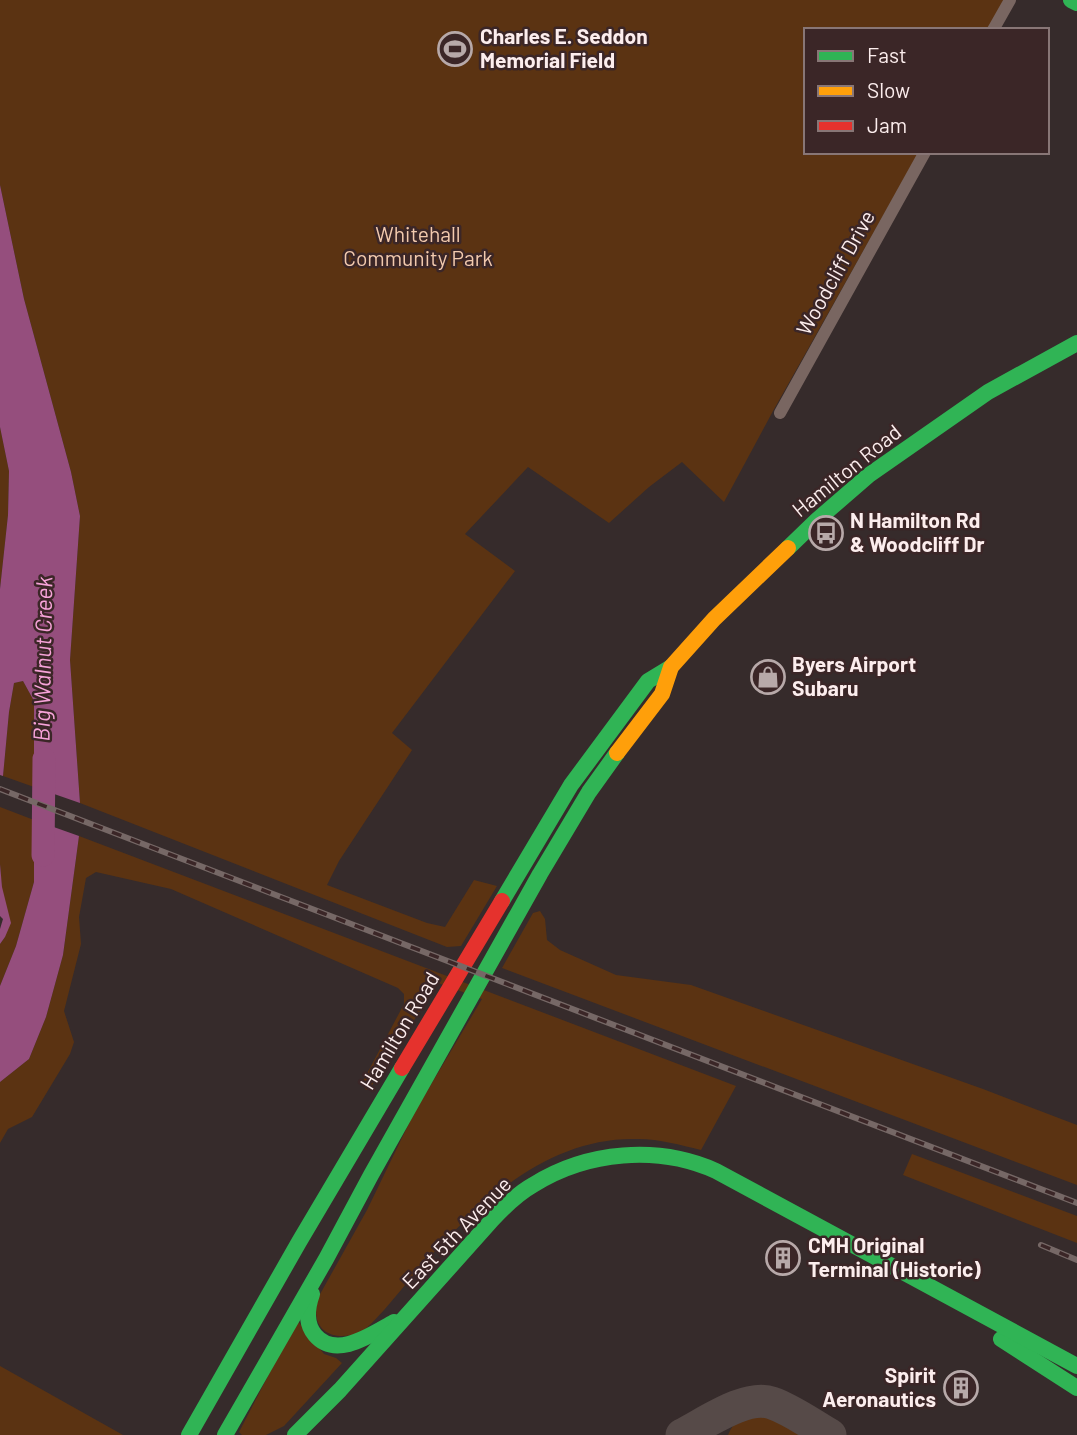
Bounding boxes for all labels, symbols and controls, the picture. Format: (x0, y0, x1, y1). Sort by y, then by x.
place label: Charles E. Seddon Memorial Field (480, 23, 648, 72)
legend (804, 28, 1049, 154)
sports icon: Charles E. Seddon Memorial Field (436, 30, 474, 68)
text: Fast (867, 42, 907, 67)
text: Slow (867, 77, 910, 102)
text: Jam (867, 112, 907, 137)
street label: Woodcliff Drive (790, 206, 879, 339)
park label: Whitehall Community Park (343, 221, 493, 270)
street label: Hamilton Road (787, 418, 906, 521)
place label: N Hamilton Rd & Woodcliff Dr (850, 507, 985, 556)
bus stop icon: N Hamilton Rd & Woodcliff Dr (807, 514, 845, 552)
water label: Big Walnut Creek (27, 576, 57, 742)
place label: Byers Airport Subaru (792, 651, 916, 700)
shop icon: Byers Airport Subaru (749, 658, 787, 696)
street label: Hamilton Road (354, 967, 444, 1094)
street label: East 5th Avenue (396, 1171, 516, 1293)
place label: CMH Original Terminal (Historic) (808, 1232, 981, 1281)
building icon: CMH Original Terminal (Historic) (764, 1239, 802, 1277)
place label: Spirit Aeronautics (822, 1362, 936, 1411)
building icon: Spirit Aeronautics (942, 1369, 980, 1407)

